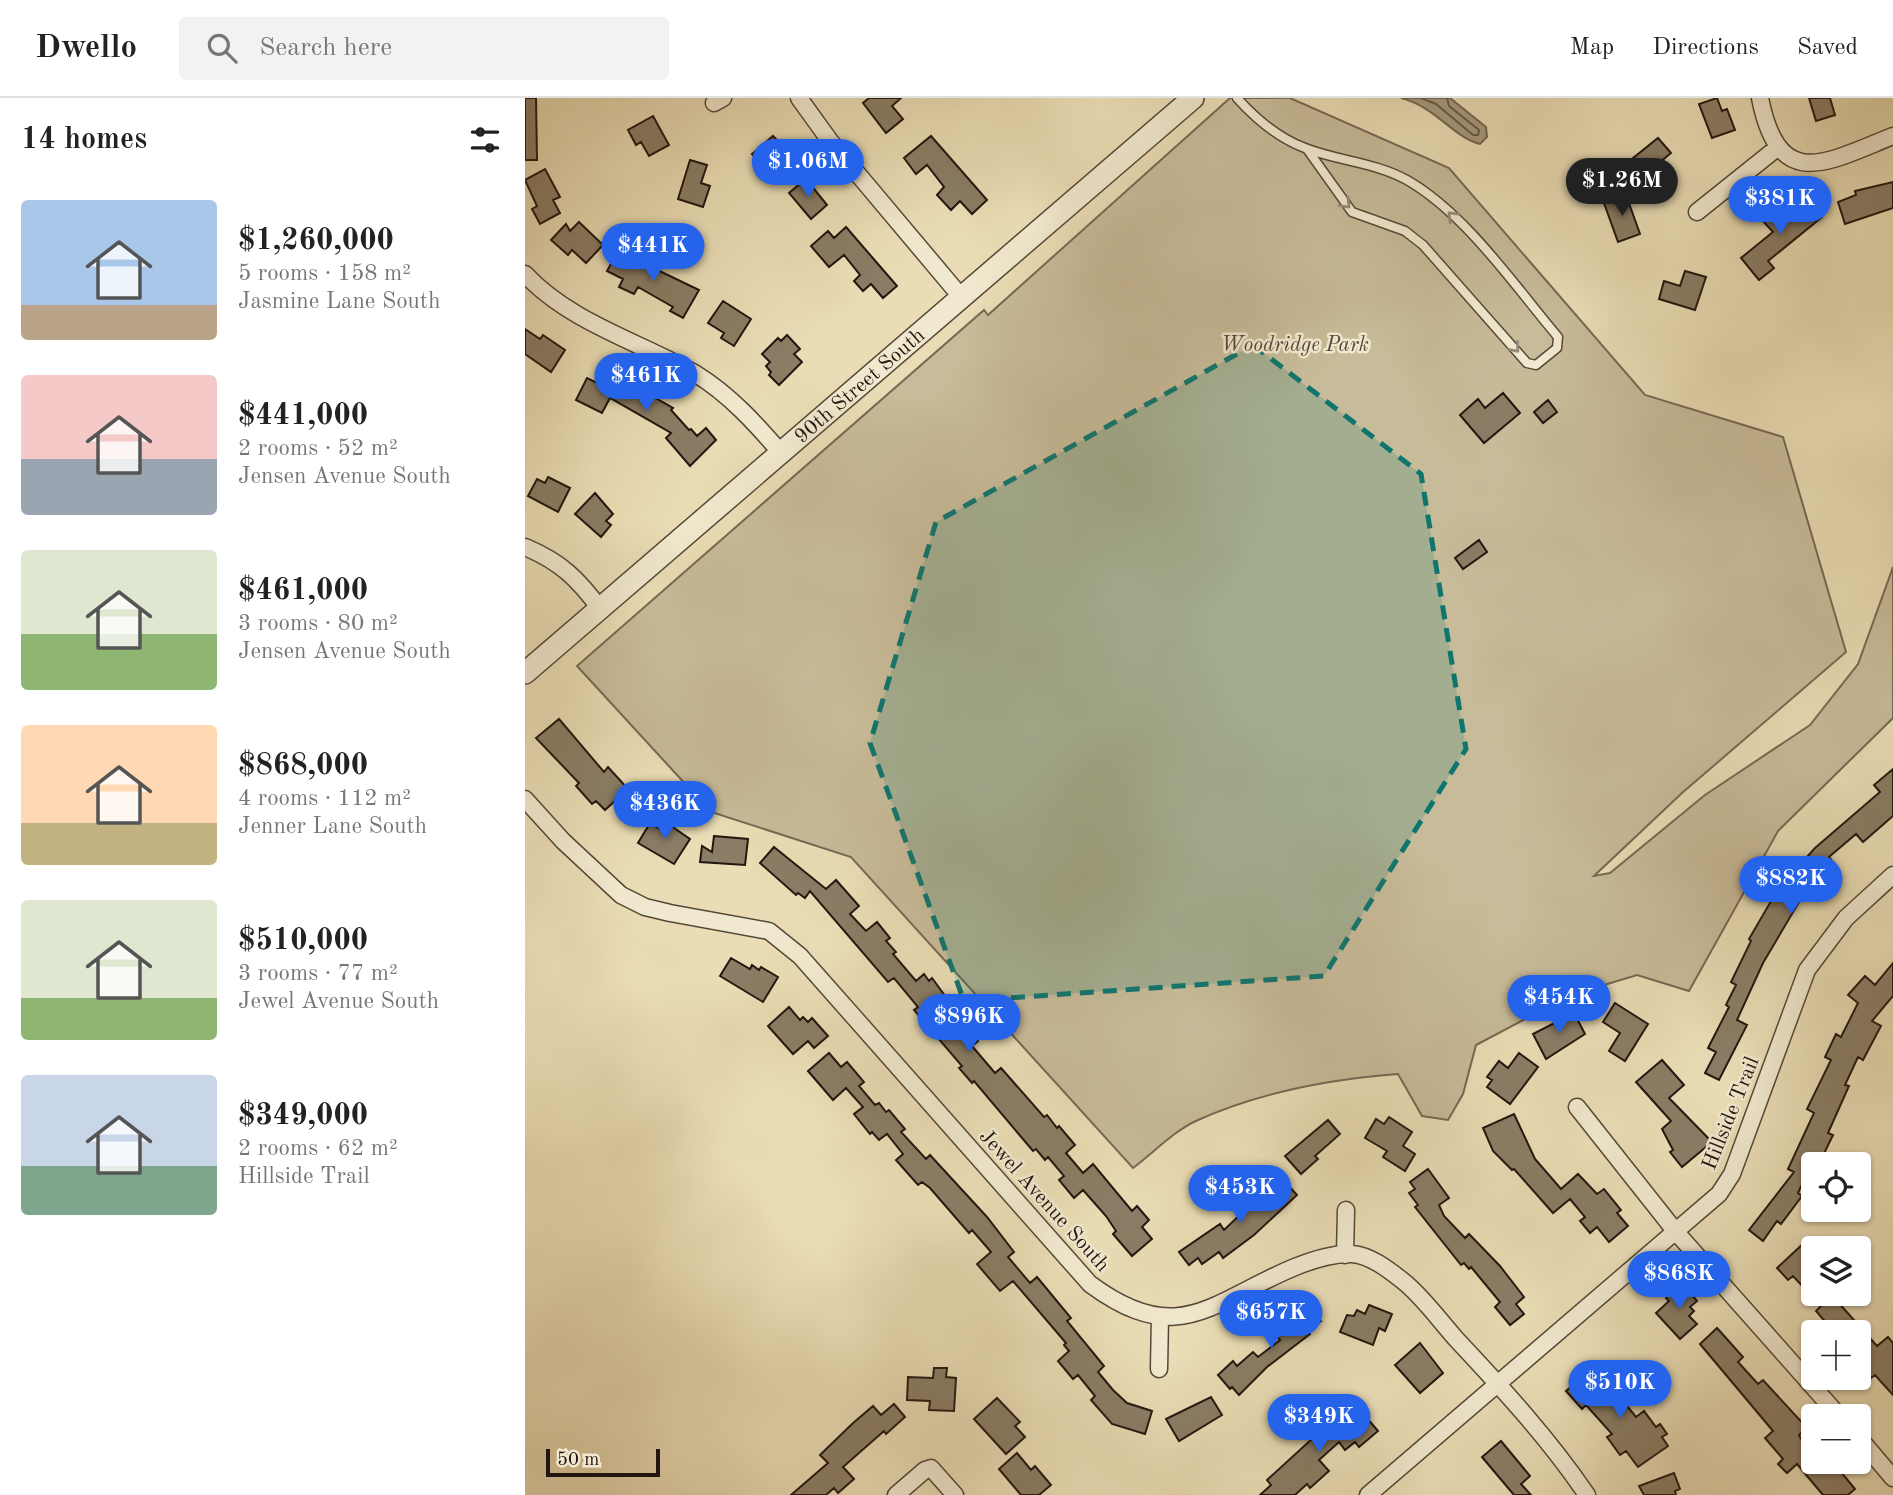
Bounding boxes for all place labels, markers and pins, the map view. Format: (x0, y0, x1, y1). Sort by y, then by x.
pin: $1.06M (751, 140, 865, 199)
pin: $1.26M (1565, 158, 1679, 218)
pin: $381K (1731, 176, 1829, 236)
pin: $441K (604, 223, 702, 283)
pin: $461K (597, 354, 695, 413)
pin: $436K (616, 782, 714, 841)
pin: $882K (1742, 856, 1840, 916)
pin: $454K (1510, 976, 1608, 1035)
pin: $896K (920, 995, 1018, 1054)
pin: $453K (1191, 1166, 1289, 1225)
pin: $868K (1630, 1252, 1728, 1311)
pin: $657K (1222, 1290, 1320, 1350)
pin: $510K (1571, 1360, 1669, 1420)
pin: $349K (1270, 1394, 1368, 1454)

